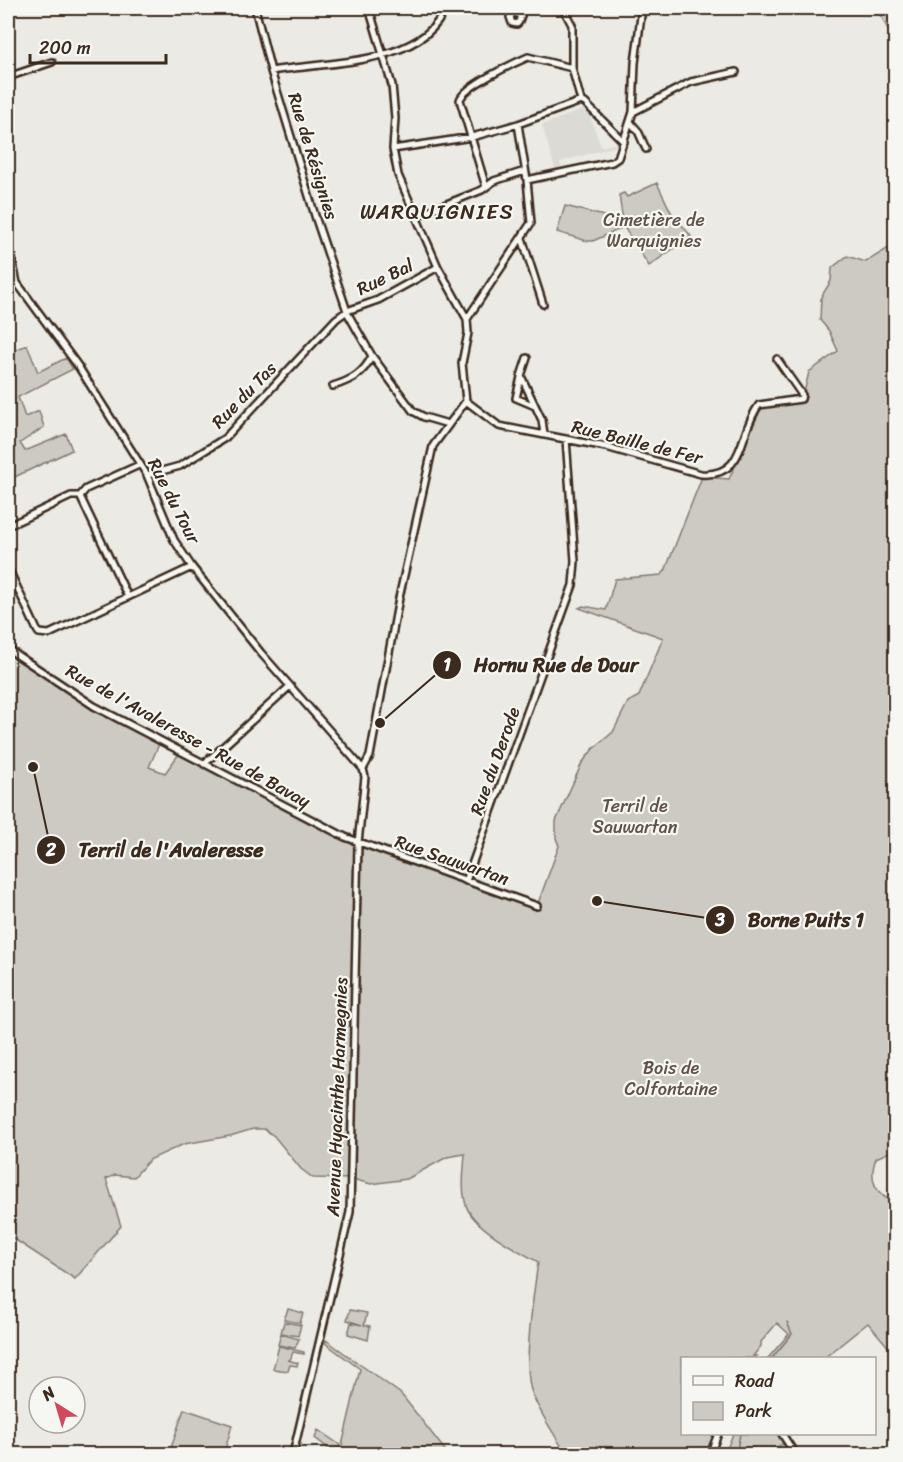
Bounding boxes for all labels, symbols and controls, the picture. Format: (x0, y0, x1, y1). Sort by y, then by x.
scale bar (30, 27, 166, 65)
text: 200 m (39, 32, 91, 64)
street label: Rue de Résignies (278, 88, 348, 224)
district label: WARQUIGNIES (360, 193, 514, 231)
park label: Cimetière de Warquignies (603, 204, 705, 257)
street label: Rue Bal (351, 249, 420, 305)
street label: Rue du Tas (203, 353, 285, 436)
street label: Rue Baille de Fer (568, 410, 707, 474)
street label: Rue du Tour (139, 452, 210, 551)
callout: Hornu Rue de Dour (432, 646, 650, 684)
text: Hornu Rue de Dour (473, 648, 640, 683)
text: 1 (443, 649, 451, 681)
street label: Rue de l'Avaleresse - Rue de Bavay (60, 655, 317, 817)
street label: Rue du Derode (461, 702, 529, 820)
park label: Terril de Sauwartan (593, 790, 678, 843)
street label: Rue Sauwartan (390, 825, 514, 895)
callout: Terril de l'Avaleresse (36, 831, 276, 869)
text: Terril de l'Avaleresse (79, 833, 264, 868)
text: 2 (45, 834, 57, 866)
callout: Borne Puits 1 (705, 901, 877, 939)
text: Borne Puits 1 (748, 903, 865, 938)
text: 3 (714, 904, 725, 936)
street label: Avenue Hyacinthe Harmegnies (317, 976, 357, 1218)
park label: Bois de Colfontaine (624, 1052, 718, 1105)
legend (681, 1357, 876, 1435)
text: Road (735, 1365, 775, 1397)
north arrow (27, 1375, 87, 1435)
text: N (34, 1378, 62, 1409)
text: Park (735, 1395, 772, 1427)

